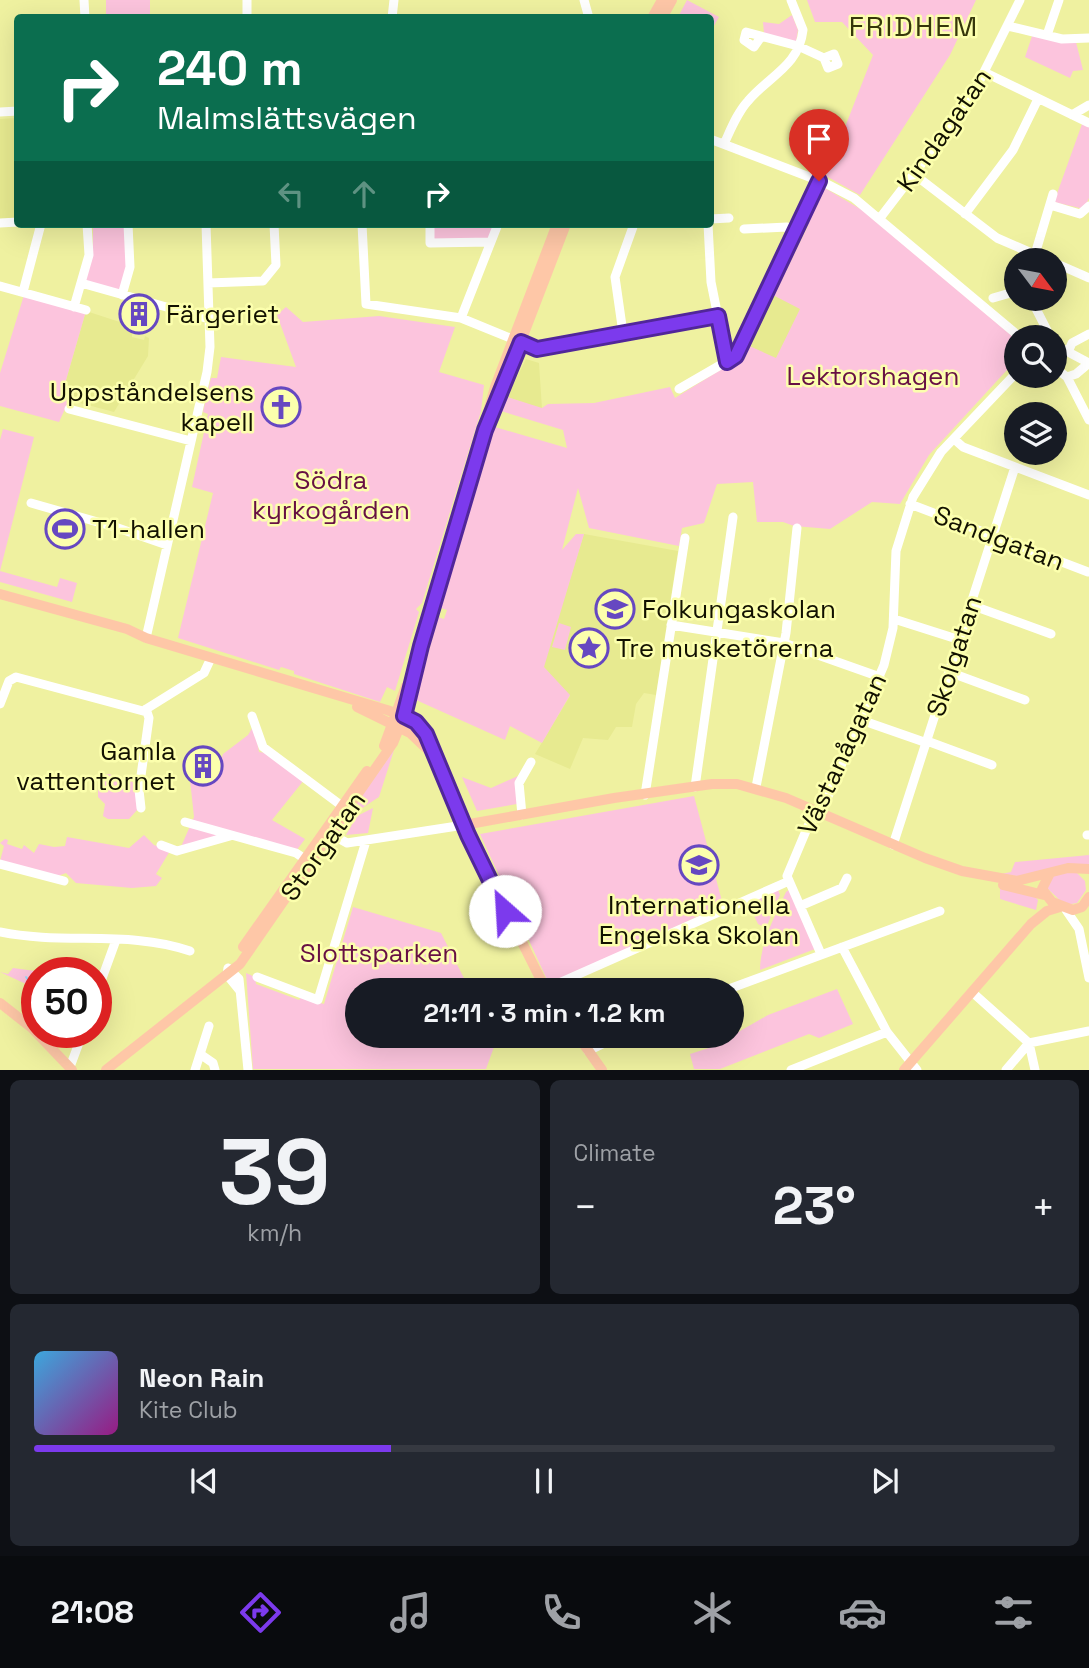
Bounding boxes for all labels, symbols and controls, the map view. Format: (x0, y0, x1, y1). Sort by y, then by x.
district label: FRIDHEM (849, 8, 979, 44)
text: 240 m (157, 37, 303, 99)
icon: right (42, 42, 133, 133)
street label: Kindagatan (889, 62, 999, 198)
text: Malmslättsvägen (157, 98, 417, 138)
pin (789, 109, 849, 181)
icon: arrive (800, 120, 838, 158)
icon: left (272, 175, 310, 213)
icon: ahead (345, 175, 383, 213)
icon: right (418, 175, 456, 213)
north arrow (1004, 248, 1068, 312)
map controls (1004, 248, 1067, 465)
building icon: Färgeriet (118, 293, 160, 335)
place label: Färgeriet (166, 297, 279, 331)
button: search (1004, 325, 1067, 388)
park label: Lektorshagen (787, 359, 959, 393)
place label: Uppståndelsens kapell (50, 375, 254, 439)
church icon: Uppståndelsens kapell (260, 386, 302, 428)
button: layers (1004, 402, 1067, 465)
park label: Södra kyrkogården (252, 463, 410, 527)
street label: Sandgatan (929, 498, 1069, 578)
sports icon: T1-hallen (44, 508, 86, 550)
place label: T1-hallen (92, 512, 205, 546)
school or university icon: Folkungaskolan (594, 588, 636, 630)
street label: Skolgatan (918, 591, 990, 721)
place label: Folkungaskolan (642, 592, 836, 626)
place icon: Tre musketörerna (568, 627, 610, 669)
place label: Tre musketörerna (616, 631, 834, 665)
street label: Västanågatan (790, 668, 894, 840)
place label: Gamla vattentornet (16, 734, 176, 798)
building icon: Gamla vattentornet (182, 745, 224, 787)
street label: Storgatan (273, 784, 373, 908)
school or university icon: Internationella Engelska Skolan (678, 844, 720, 886)
position arrow (468, 874, 542, 948)
place label: Internationella Engelska Skolan (599, 888, 799, 952)
park label: Slottsparken (300, 936, 458, 970)
speed limit sign: 50 (21, 957, 112, 1048)
text: 21:11 · 3 min · 1.2 km (423, 996, 666, 1030)
text: 39 (219, 1114, 331, 1231)
text: Climate (574, 1138, 656, 1168)
text: 23° (773, 1173, 856, 1239)
text: − (574, 1183, 597, 1231)
text: + (1031, 1183, 1055, 1231)
text: km/h (247, 1218, 302, 1248)
text: Neon Rain (139, 1361, 264, 1395)
text: Kite Club (139, 1395, 238, 1425)
icon: previous (185, 1462, 223, 1500)
icon: pause (525, 1462, 563, 1500)
icon: next (866, 1462, 904, 1500)
icon: directions (236, 1588, 285, 1637)
icon: music (386, 1588, 435, 1637)
icon: phone (537, 1588, 586, 1637)
icon: climate (688, 1588, 737, 1637)
icon: car (838, 1588, 887, 1637)
icon: filters (989, 1588, 1038, 1637)
text: 21:08 (51, 1592, 134, 1632)

